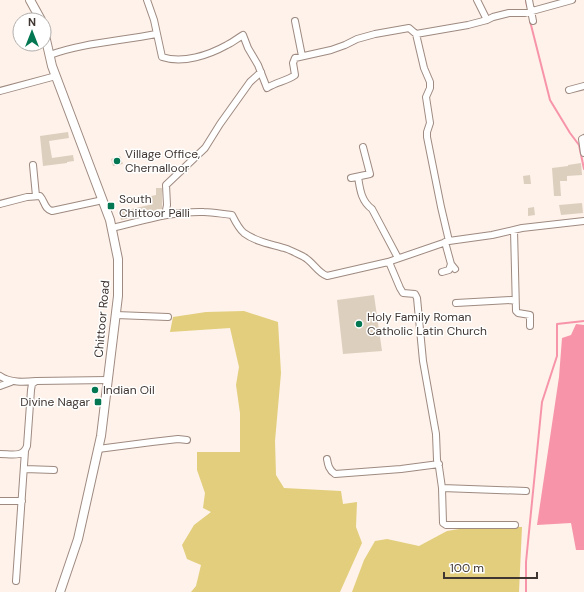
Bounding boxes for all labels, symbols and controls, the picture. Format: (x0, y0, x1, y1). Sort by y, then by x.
north arrow (12, 12, 52, 52)
text: N (28, 15, 36, 29)
place label: Village Office, Chernalloor (125, 146, 200, 176)
marker: Village Office, Chernalloor (112, 156, 122, 166)
place label: South Chittoor Palli (119, 191, 190, 221)
marker: South Chittoor Palli (106, 201, 116, 211)
street label: Chittoor Road (91, 280, 113, 358)
place label: Holy Family Roman Catholic Latin Church (367, 309, 487, 339)
marker: Holy Family Roman Catholic Latin Church (354, 319, 364, 329)
place label: Indian Oil (103, 382, 155, 398)
marker: Indian Oil (90, 385, 100, 395)
place label: Divine Nagar (20, 394, 91, 410)
marker: Divine Nagar (93, 397, 103, 407)
scale bar (444, 554, 537, 580)
text: 100 m (450, 560, 484, 576)

